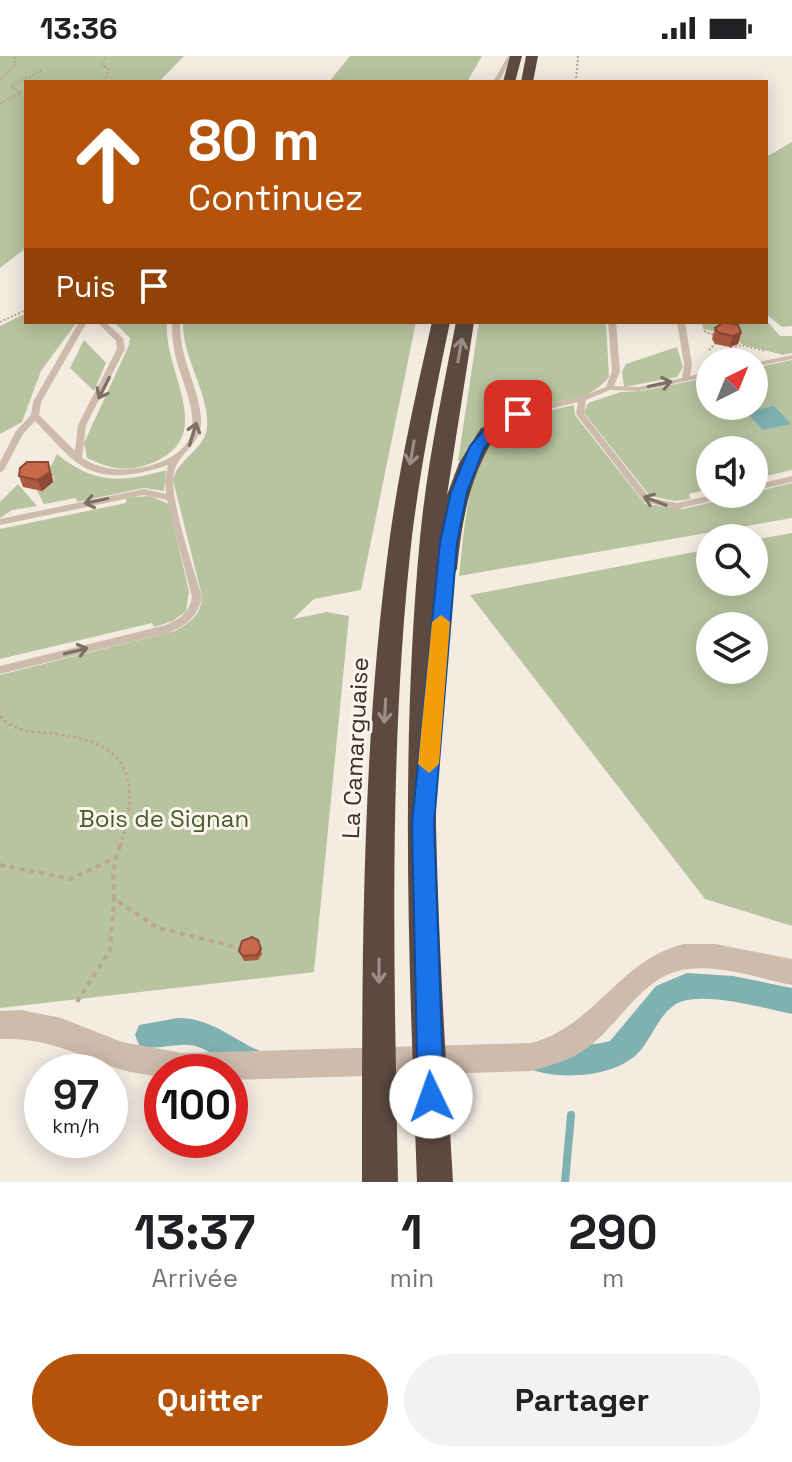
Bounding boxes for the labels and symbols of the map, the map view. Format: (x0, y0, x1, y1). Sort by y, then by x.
one-way arrow (453, 338, 468, 364)
north arrow (696, 348, 768, 420)
one-way arrow (96, 376, 111, 400)
one-way arrow (647, 376, 672, 391)
pin (484, 380, 552, 448)
one-way arrow (187, 422, 201, 447)
one-way arrow (404, 440, 419, 465)
one-way arrow (643, 493, 668, 507)
one-way arrow (84, 495, 110, 510)
one-way arrow (62, 643, 88, 658)
street label: La Camarguaise (335, 656, 375, 840)
one-way arrow (378, 697, 393, 724)
park label: Bois de Signan (79, 803, 249, 834)
one-way arrow (371, 957, 386, 984)
speed limit sign: 100 (144, 1054, 248, 1158)
position arrow (389, 1055, 473, 1139)

